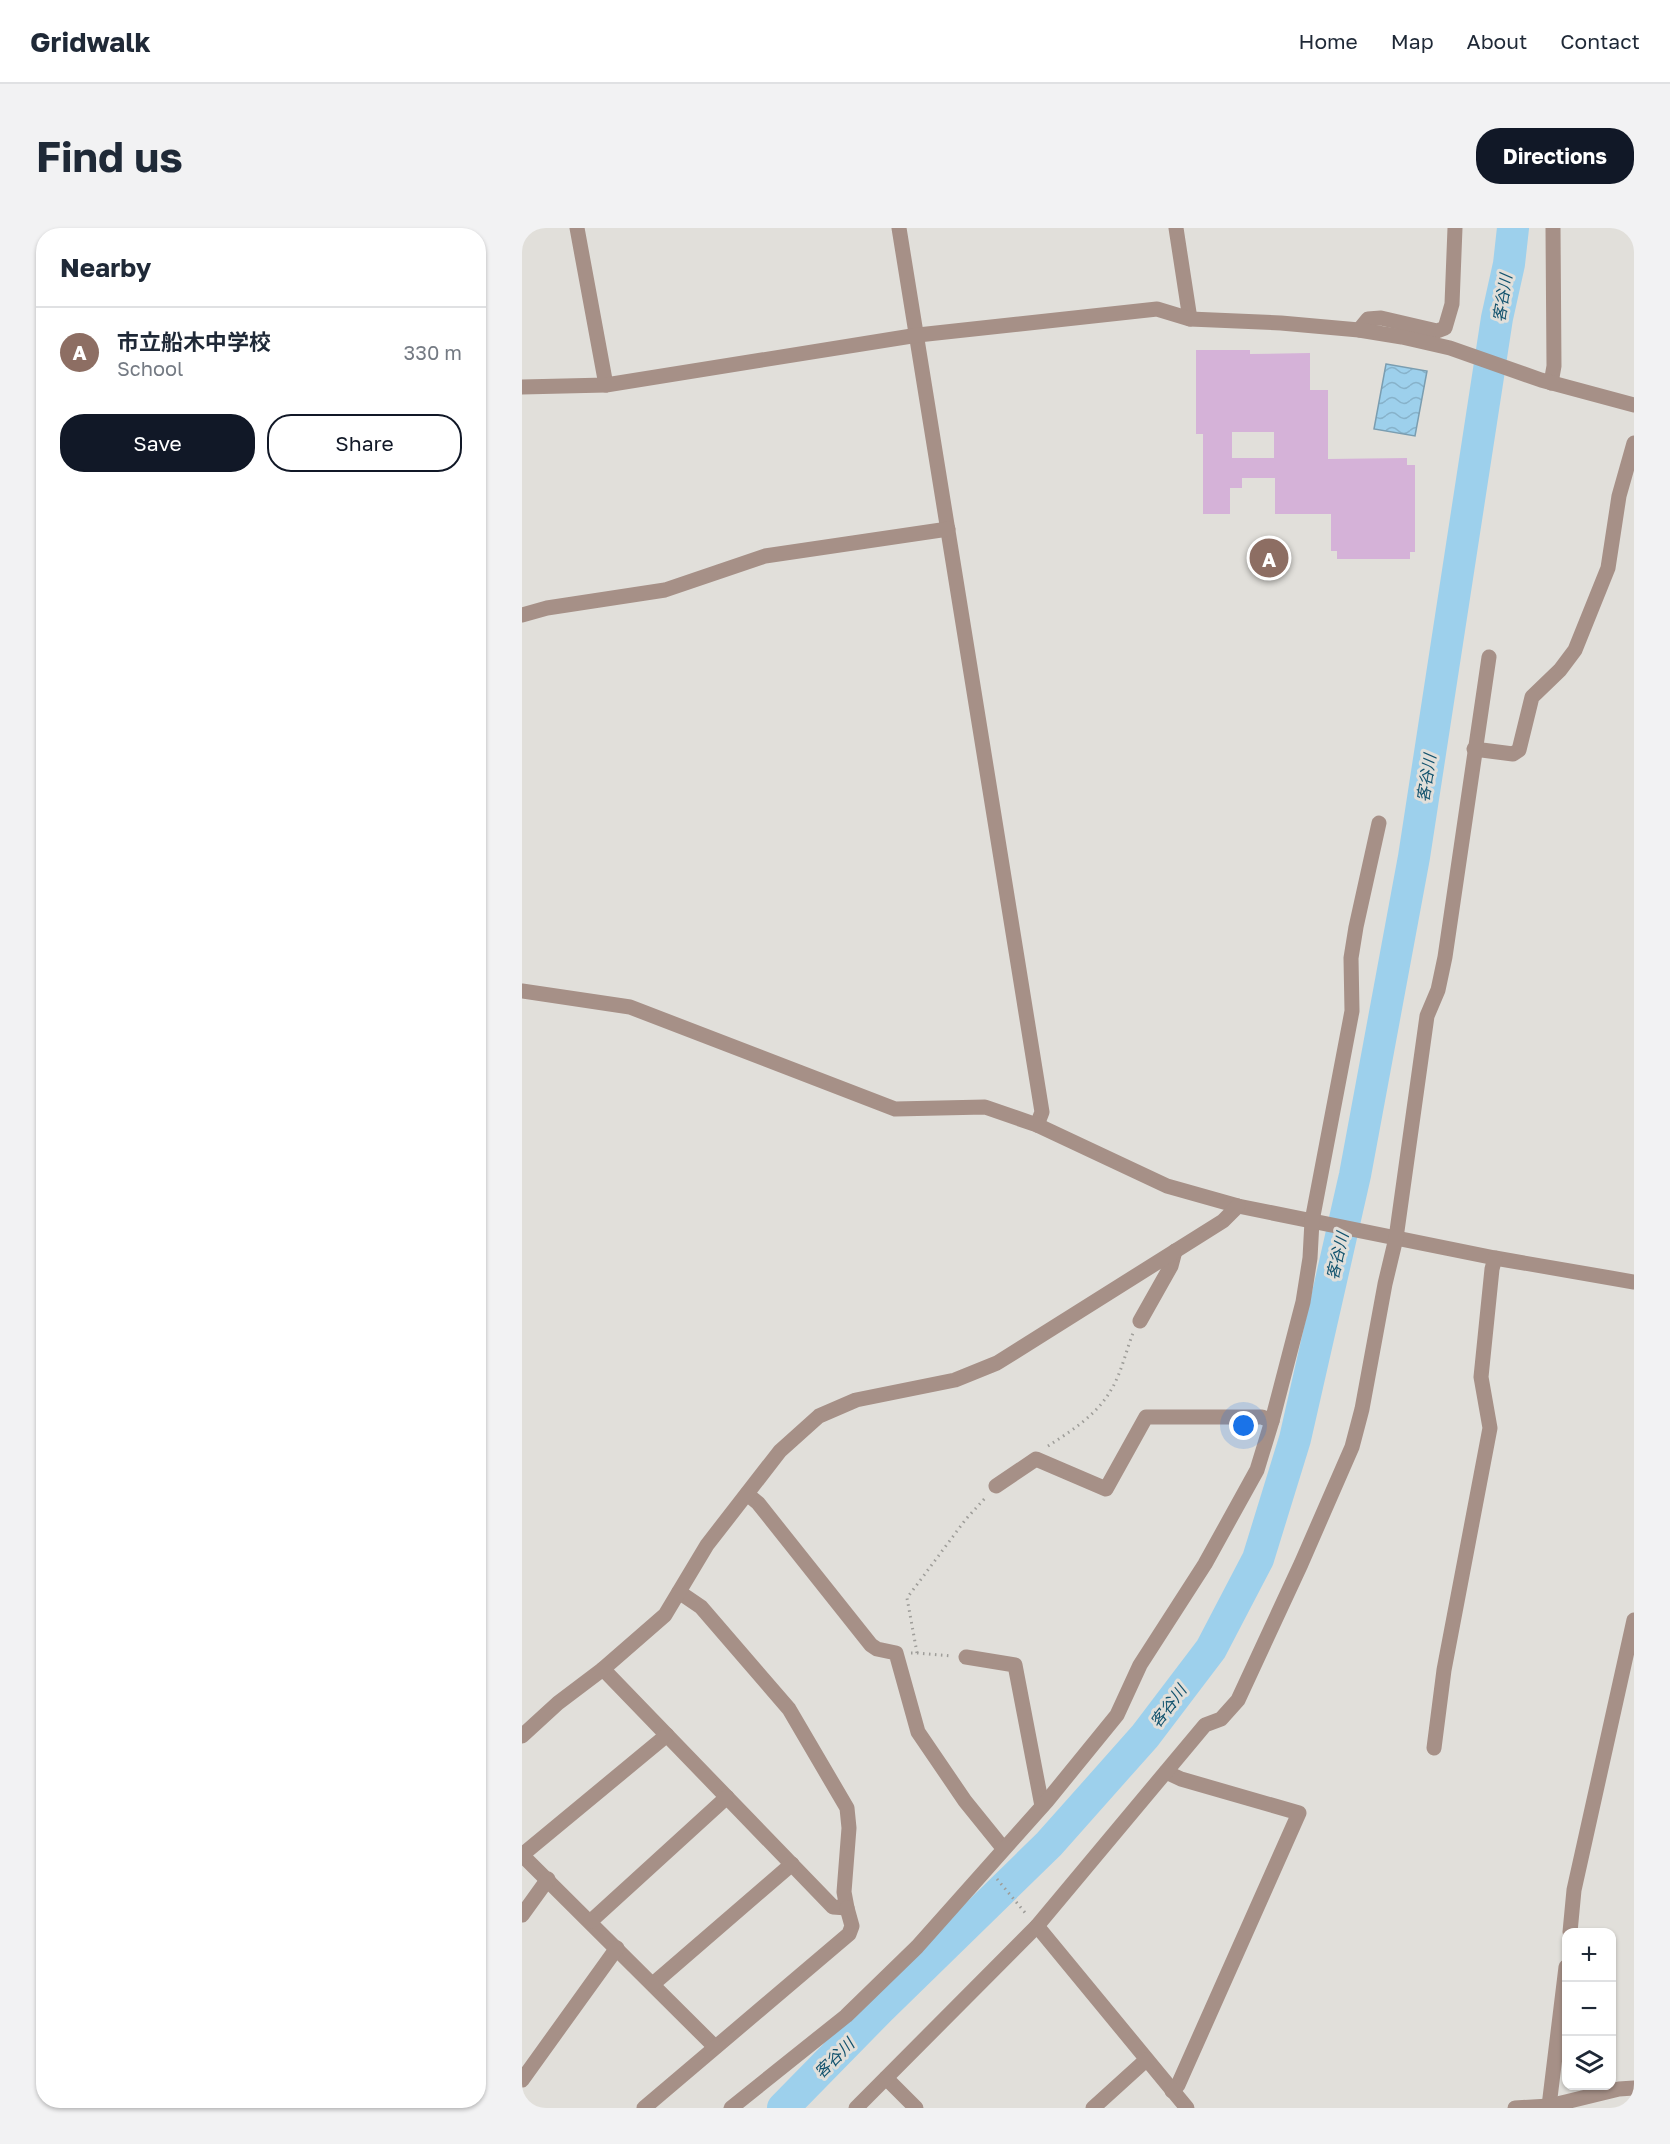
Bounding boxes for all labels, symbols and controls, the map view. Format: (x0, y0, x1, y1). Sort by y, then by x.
text: Gridwalk (30, 25, 151, 58)
text: Home (1298, 28, 1358, 54)
text: Map (1391, 28, 1434, 54)
text: About (1467, 28, 1527, 54)
text: Contact (1560, 28, 1640, 54)
button: Directions (1476, 128, 1634, 184)
text: Find us (36, 131, 183, 181)
text: Nearby (60, 252, 151, 283)
water label: 客谷川 (1488, 271, 1516, 323)
text: 市立船木中学校 (117, 328, 271, 355)
text: A (72, 340, 87, 364)
text: 330 m (404, 340, 462, 364)
text: School (117, 356, 183, 380)
button: Save (60, 414, 255, 472)
button: Share (267, 414, 462, 472)
pin: A (1250, 536, 1288, 580)
water label: 客谷川 (1412, 751, 1440, 803)
water label: 客谷川 (1322, 1228, 1353, 1282)
your location (1229, 1411, 1258, 1440)
water label: 客谷川 (1146, 1679, 1192, 1731)
map controls (1562, 1928, 1616, 2090)
button: + (1562, 1928, 1616, 1982)
button: − (1562, 1982, 1616, 2036)
water label: 客谷川 (810, 2033, 859, 2082)
button: layers (1562, 2036, 1616, 2090)

